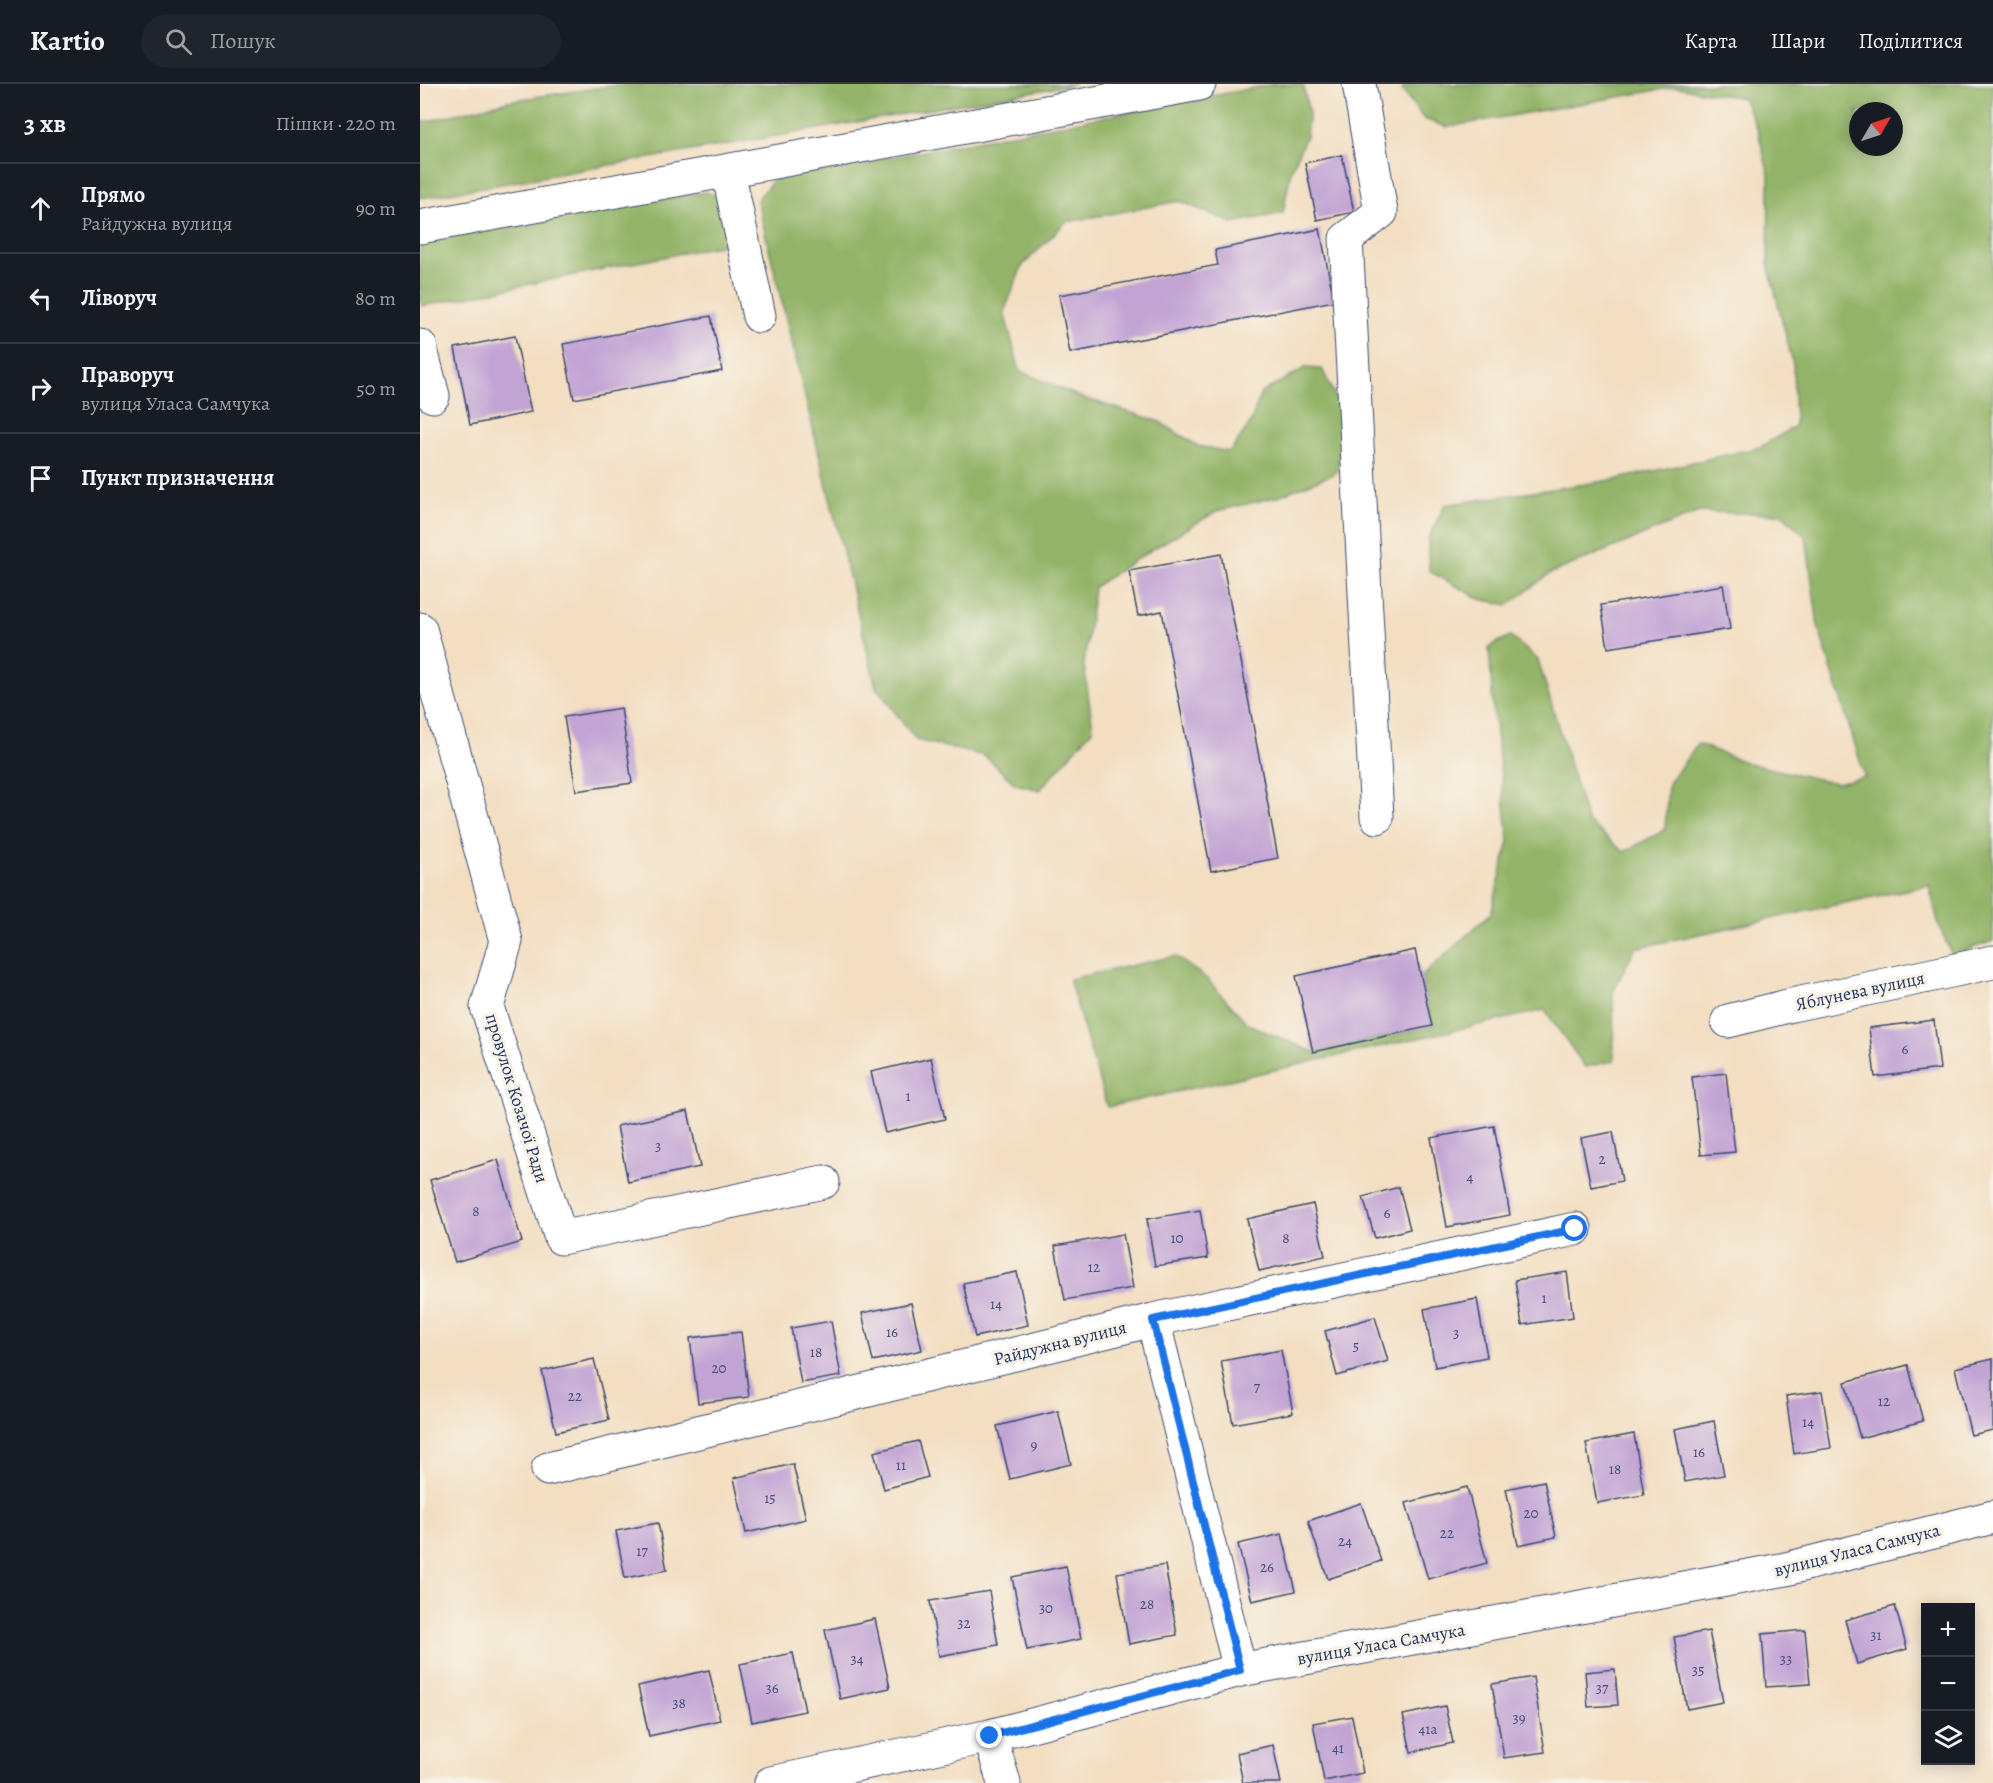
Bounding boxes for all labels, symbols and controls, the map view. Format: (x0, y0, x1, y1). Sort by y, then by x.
search box (141, 14, 561, 68)
text: Kartio (30, 22, 105, 60)
icon: search (162, 25, 195, 58)
text: Пошук (210, 26, 276, 56)
text: Карта (1685, 27, 1737, 55)
text: Шари (1770, 27, 1825, 55)
text: Поділитися (1858, 27, 1963, 55)
north arrow (1849, 102, 1903, 156)
text: 3 хв (24, 106, 66, 141)
text: Пішки · 220 m (276, 110, 396, 137)
text: Прямо (81, 180, 145, 210)
icon: ahead (24, 192, 57, 225)
text: 90 m (356, 195, 396, 222)
text: Райдужна вулиця (81, 210, 232, 237)
icon: left (24, 282, 57, 315)
text: Ліворуч (81, 283, 157, 313)
text: 80 m (355, 285, 396, 312)
text: Праворуч (81, 360, 174, 390)
icon: right (24, 372, 57, 405)
text: 50 m (356, 375, 396, 402)
text: вулиця Уласа Самчука (81, 390, 270, 417)
icon: arrive (24, 462, 57, 495)
text: Пункт призначення (81, 463, 274, 493)
street label: Яблунева вулиця (1793, 966, 1927, 1016)
street label: провулок Козачої Ради (480, 1010, 554, 1186)
house number: 6 (1902, 1039, 1909, 1059)
house number: 1 (905, 1086, 911, 1106)
house number: 3 (655, 1136, 661, 1156)
house number: 2 (1598, 1149, 1606, 1169)
house number: 4 (1467, 1167, 1474, 1187)
house number: 8 (472, 1201, 480, 1221)
house number: 6 (1384, 1203, 1391, 1223)
route start (1561, 1215, 1587, 1241)
house number: 10 (1170, 1228, 1184, 1248)
house number: 8 (1282, 1228, 1290, 1248)
house number: 12 (1088, 1257, 1100, 1277)
house number: 1 (1541, 1288, 1547, 1308)
house number: 14 (990, 1294, 1002, 1314)
street label: Райдужна вулиця (991, 1315, 1129, 1371)
house number: 16 (886, 1322, 898, 1342)
house number: 3 (1453, 1323, 1459, 1343)
house number: 5 (1353, 1336, 1359, 1356)
house number: 18 (810, 1342, 822, 1362)
house number: 20 (711, 1358, 727, 1378)
house number: 7 (1254, 1377, 1261, 1397)
house number: 22 (568, 1386, 582, 1406)
house number: 12 (1878, 1391, 1890, 1411)
house number: 14 (1802, 1412, 1814, 1432)
house number: 9 (1031, 1435, 1038, 1455)
house number: 16 (1693, 1442, 1705, 1462)
house number: 11 (896, 1455, 906, 1475)
house number: 18 (1609, 1459, 1621, 1479)
house number: 15 (764, 1488, 776, 1508)
house number: 20 (1523, 1503, 1539, 1523)
street label: вулиця Уласа Самчука (1772, 1518, 1943, 1582)
house number: 22 (1440, 1523, 1454, 1543)
house number: 24 (1338, 1531, 1352, 1551)
house number: 17 (636, 1541, 648, 1561)
house number: 26 (1260, 1557, 1274, 1577)
house number: 28 (1140, 1594, 1154, 1614)
house number: 30 (1039, 1598, 1053, 1618)
map controls (1921, 1603, 1975, 1765)
button: + (1921, 1603, 1975, 1657)
house number: 32 (957, 1613, 971, 1633)
street label: вулиця Уласа Самчука (1295, 1617, 1468, 1671)
house number: 31 (1870, 1625, 1882, 1645)
house number: 34 (850, 1649, 864, 1669)
house number: 33 (1780, 1649, 1792, 1669)
button: − (1921, 1657, 1975, 1711)
house number: 35 (1692, 1660, 1704, 1680)
house number: 36 (765, 1678, 779, 1698)
house number: 37 (1596, 1678, 1609, 1698)
house number: 38 (672, 1693, 686, 1713)
house number: 39 (1512, 1708, 1526, 1728)
button: layers (1921, 1711, 1975, 1765)
house number: 41а (1419, 1719, 1438, 1739)
route end (976, 1722, 1002, 1748)
house number: 41 (1332, 1738, 1344, 1758)

